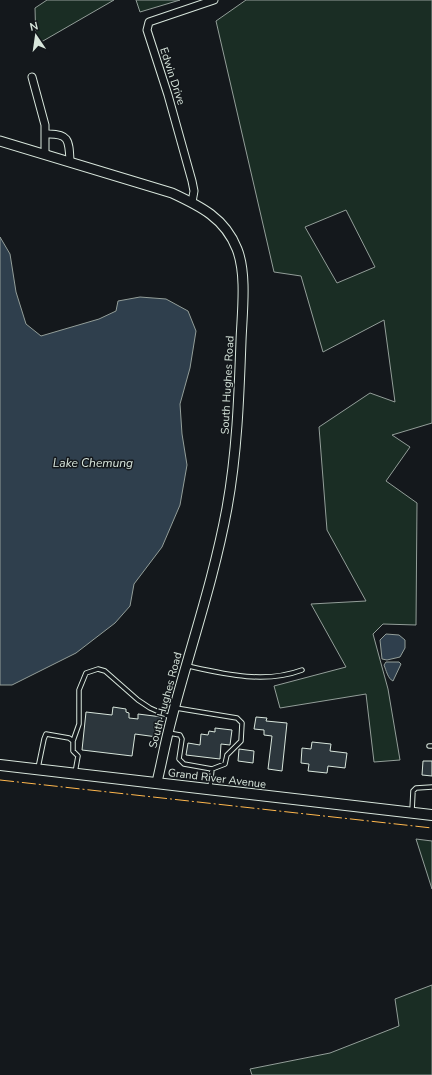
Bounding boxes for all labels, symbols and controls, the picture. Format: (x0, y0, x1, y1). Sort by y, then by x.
north arrow (16, 16, 56, 56)
text: N (28, 19, 40, 35)
street label: Edwin Drive (156, 45, 189, 107)
street label: South Hughes Road (217, 335, 238, 435)
water label: Lake Chemung (53, 455, 133, 471)
street label: South Hughes Road (145, 650, 186, 750)
street label: Grand River Avenue (167, 765, 267, 792)

